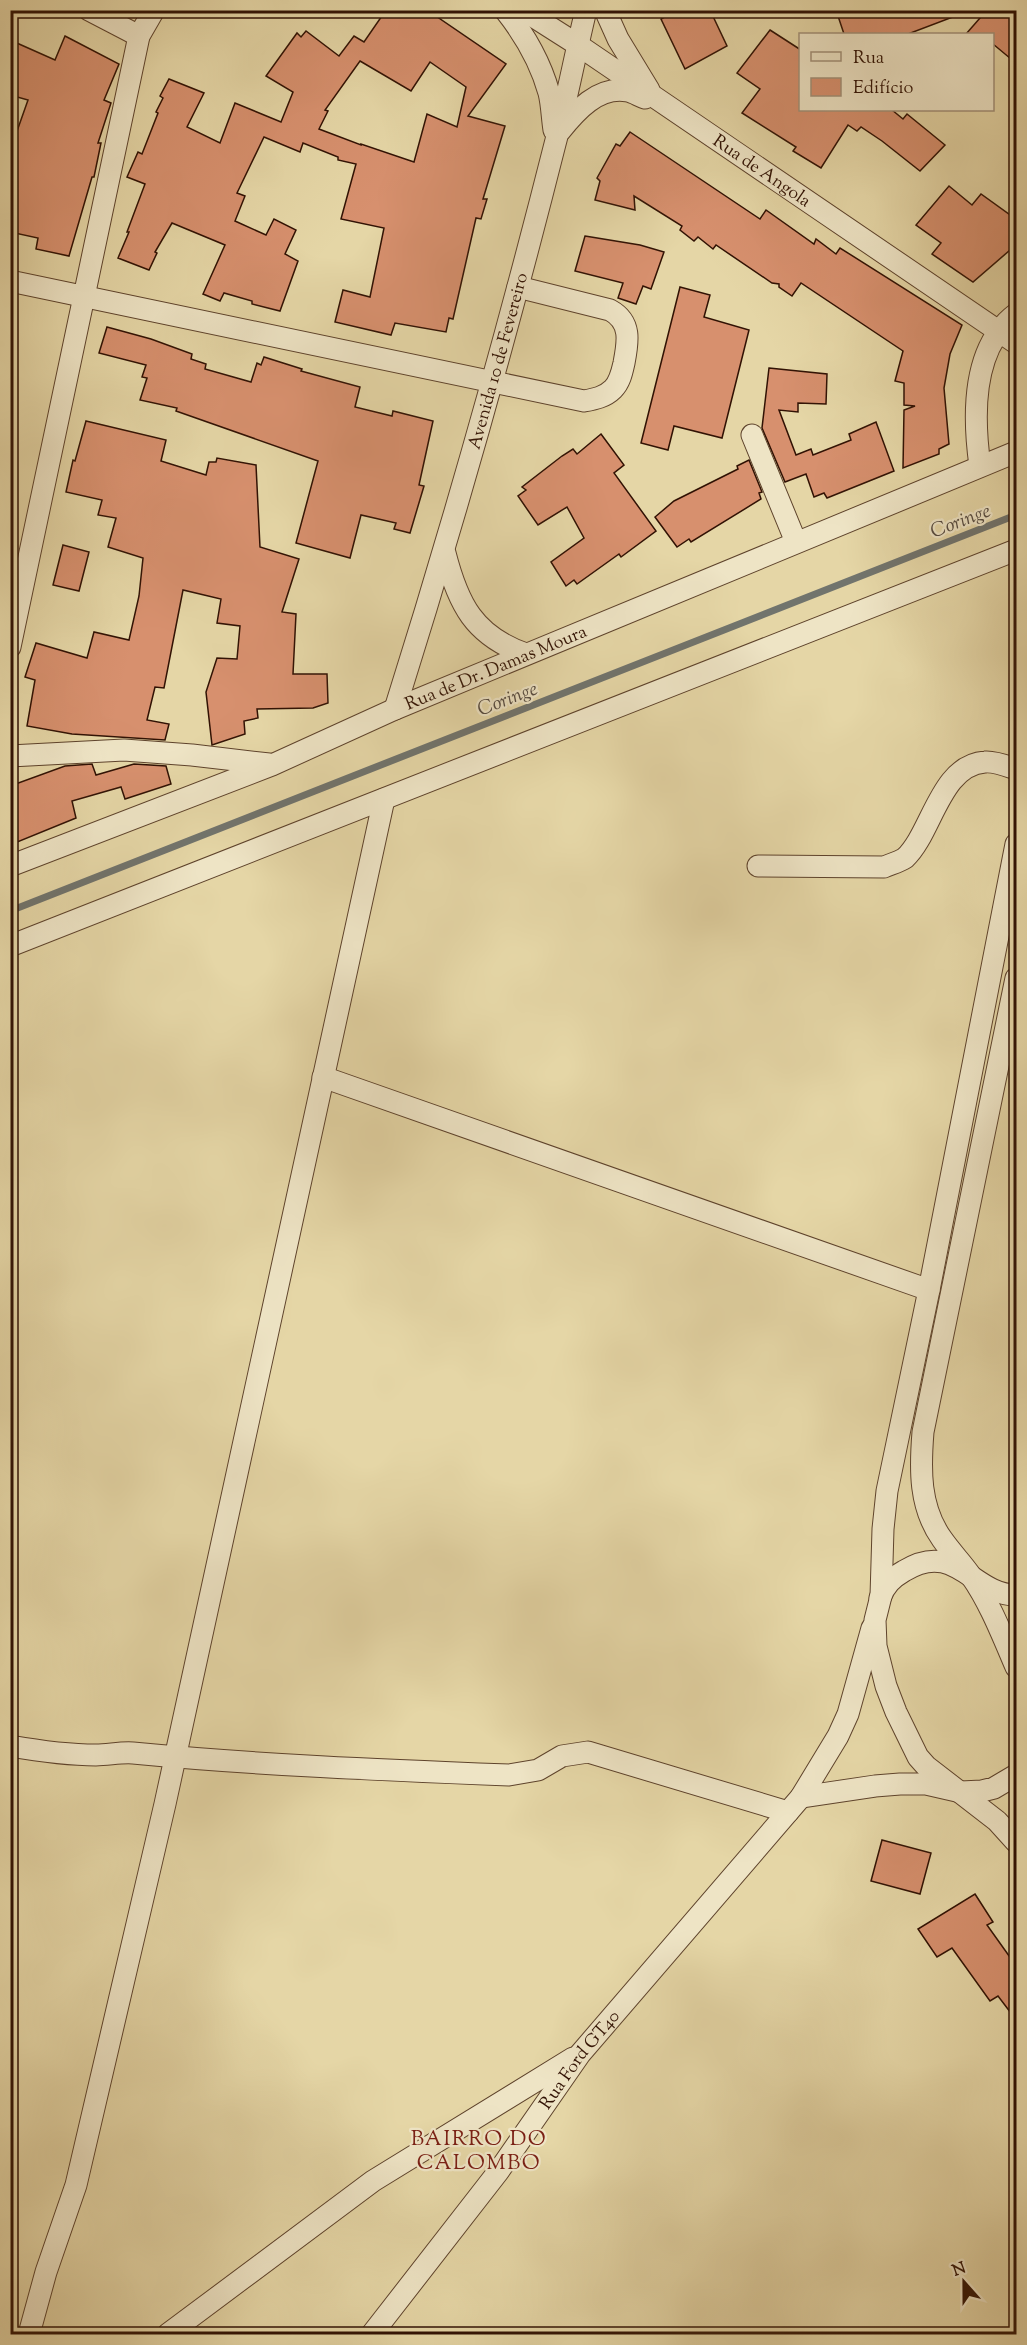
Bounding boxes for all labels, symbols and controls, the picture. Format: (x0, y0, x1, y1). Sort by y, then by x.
legend (799, 33, 994, 111)
text: Rua (853, 46, 884, 72)
text: Edifício (853, 76, 914, 102)
street label: Rua de Angola (707, 129, 816, 215)
street label: Avenida 10 de Fevereiro (463, 270, 536, 453)
water label: Coringe (927, 498, 995, 547)
street label: Rua de Dr. Damas Moura (402, 620, 591, 718)
water label: Coringe (474, 676, 542, 725)
street label: Rua Ford GT40 (534, 2005, 627, 2116)
district label: BAIRRO DO CALOMBO (411, 2125, 547, 2179)
north arrow (934, 2252, 994, 2312)
text: N (949, 2257, 970, 2283)

